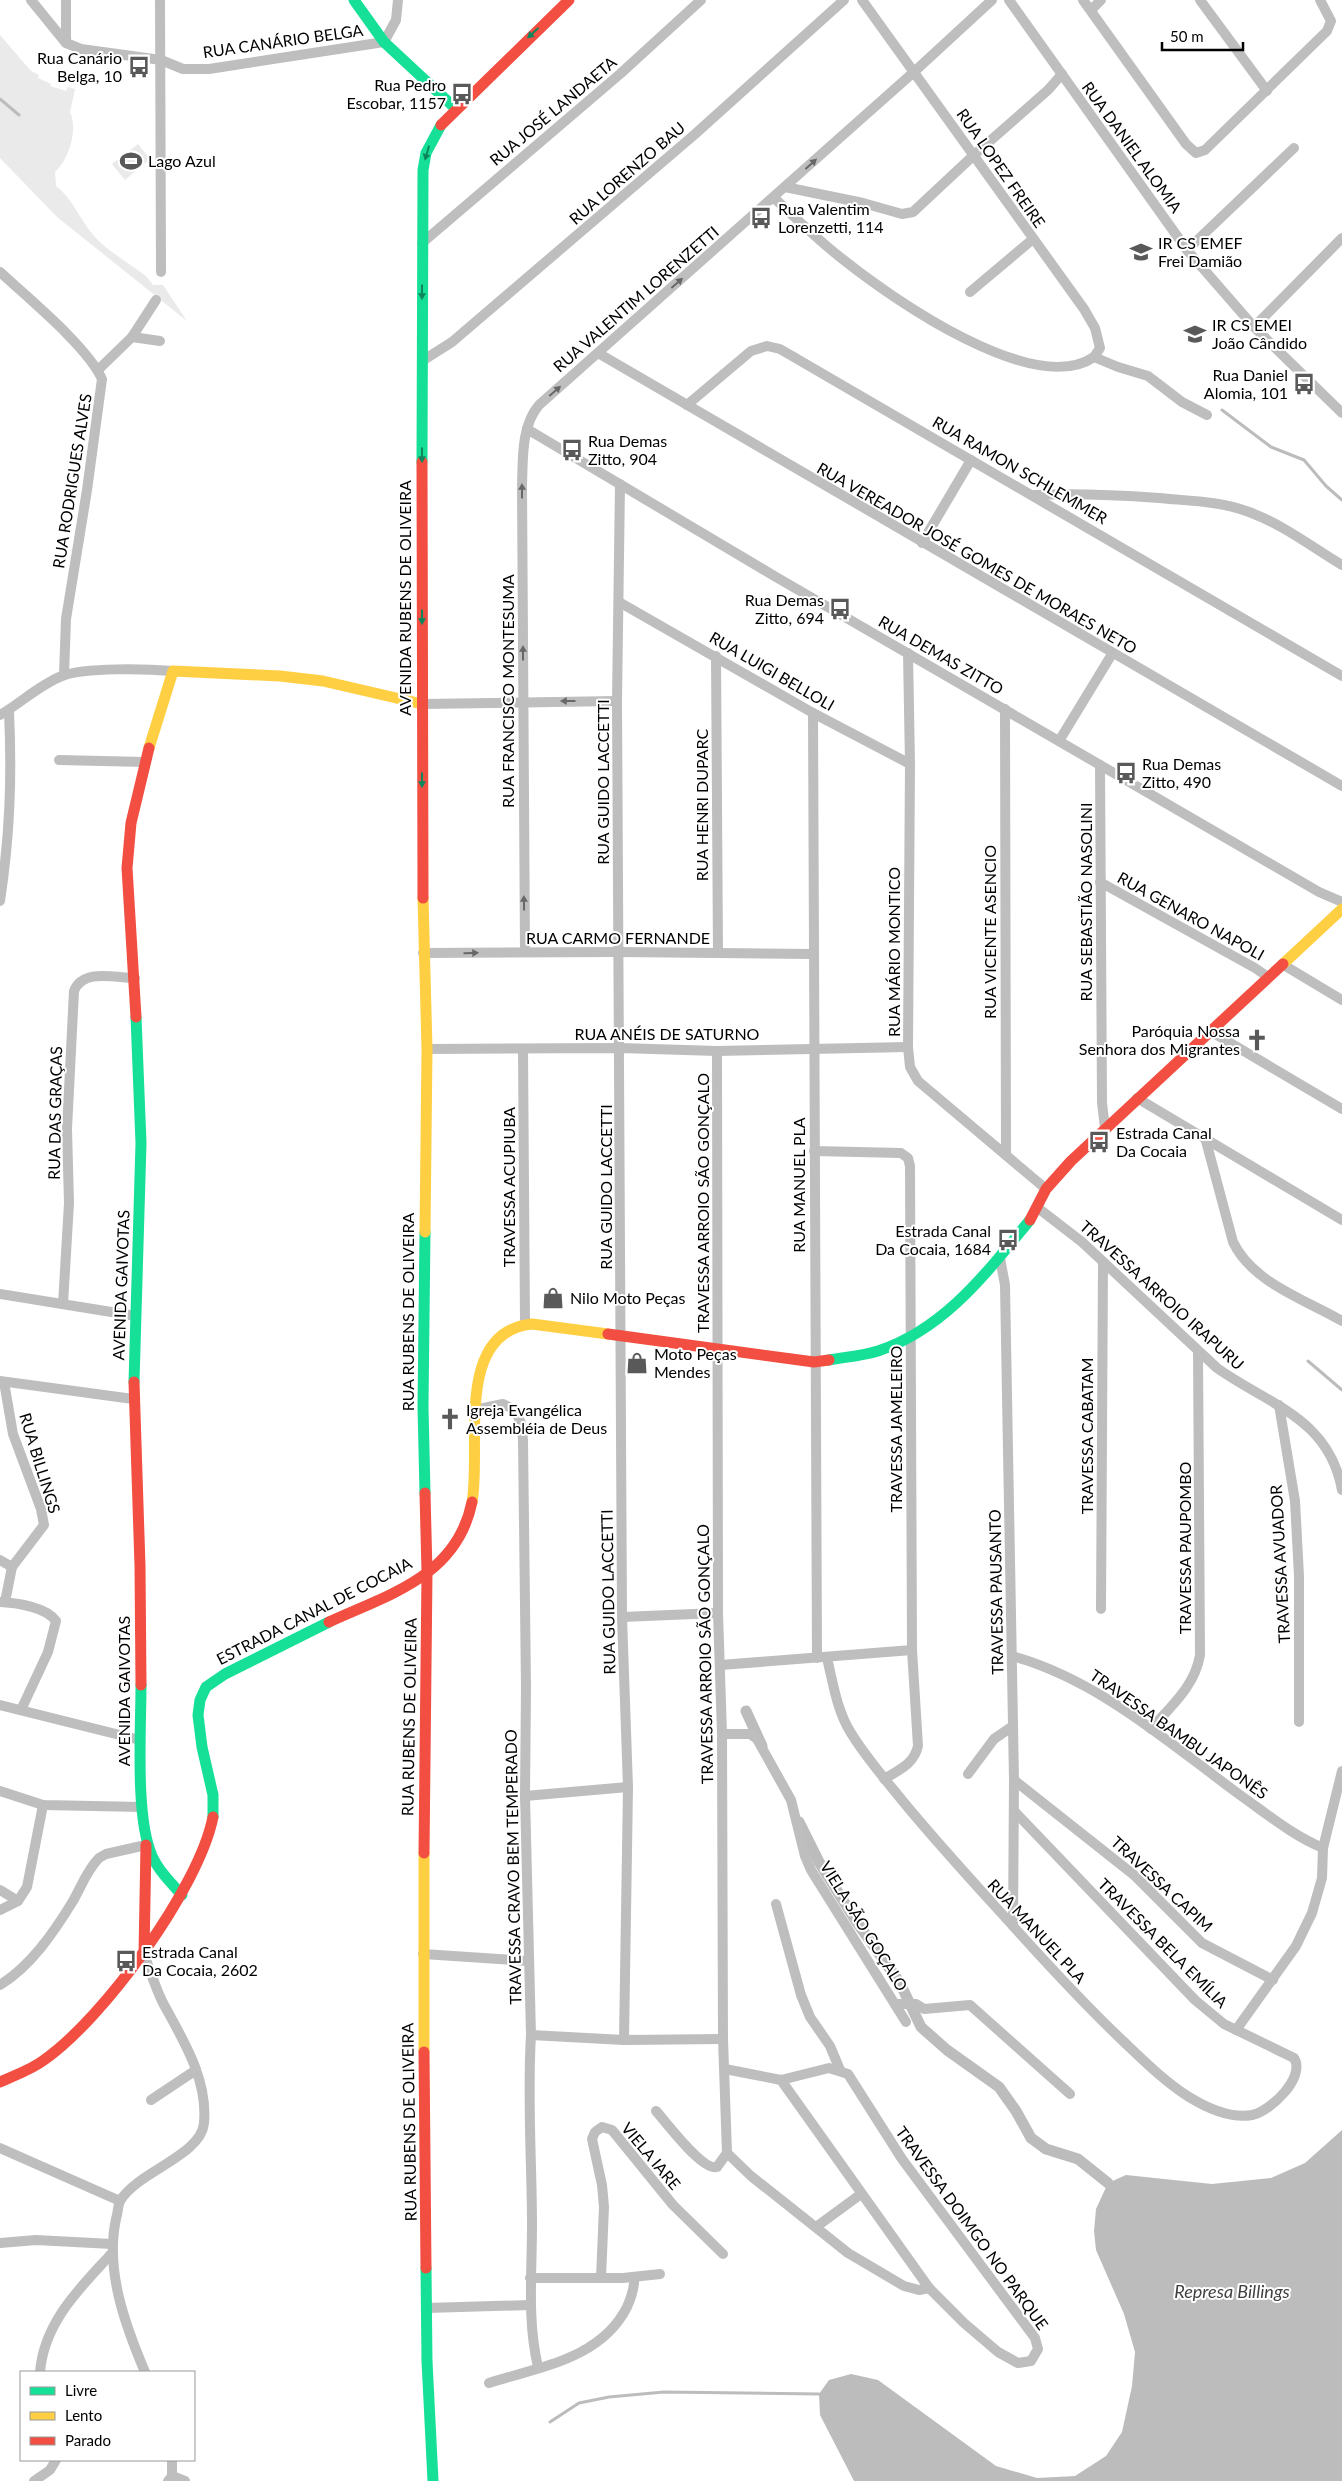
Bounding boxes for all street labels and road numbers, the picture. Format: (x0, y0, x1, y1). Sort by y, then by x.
street label: RUA CANÁRIO BELGA (202, 20, 364, 61)
street label: RUA JOSÉ LANDAETA (486, 52, 620, 169)
street label: RUA DANIEL ALOMIA (1078, 78, 1186, 216)
street label: RUA LOPEZ FREIRE (953, 105, 1050, 231)
street label: RUA LORENZO BAU (565, 117, 688, 228)
street label: RUA VALENTIM LORENZETTI (549, 222, 722, 376)
street label: RUA RODRIGUES ALVES (48, 392, 95, 570)
street label: RUA RAMON SCHLEMMER (929, 412, 1111, 527)
street label: RUA VEREADOR JOSÉ GOMES DE MORAES NETO (814, 458, 1141, 657)
street label: AVENIDA RUBENS DE OLIVEIRA (395, 480, 414, 716)
street label: RUA FRANCISCO MONTESUMA (498, 574, 517, 808)
street label: RUA DEMAS ZITTO (875, 611, 1007, 698)
street label: RUA LUIGI BELLOLI (706, 627, 838, 714)
street label: RUA GUIDO LACCETTI (593, 699, 612, 865)
street label: RUA HENRI DUPARC (692, 729, 711, 881)
street label: RUA SEBASTIÃO NASOLINI (1076, 803, 1095, 1001)
street label: RUA VICENTE ASENCIO (980, 845, 999, 1019)
street label: RUA MÁRIO MONTICO (884, 867, 903, 1037)
street label: RUA GENARO NAPOLI (1115, 867, 1268, 964)
street label: RUA CARMO FERNANDE (526, 928, 710, 947)
street label: RUA ANÉIS DE SATURNO (575, 1024, 760, 1043)
street label: RUA DAS GRAÇAS (44, 1046, 65, 1180)
street label: TRAVESSA ARROIO SÃO GONÇALO (693, 1073, 712, 1333)
street label: RUA GUIDO LACCETTI (596, 1104, 615, 1270)
street label: TRAVESSA ACUPIUBA (499, 1107, 518, 1267)
street label: RUA MANUEL PLA (789, 1117, 808, 1253)
street label: AVENIDA GAIVOTAS (108, 1209, 133, 1361)
street label: RUA RUBENS DE OLIVEIRA (398, 1213, 417, 1411)
street label: TRAVESSA ARROIO IRAPURU (1076, 1216, 1248, 1373)
street label: TRAVESSA JAMELEIRO (886, 1345, 905, 1512)
street label: TRAVESSA CABATAM (1077, 1358, 1096, 1514)
street label: RUA BILLINGS (16, 1410, 65, 1515)
street label: TRAVESSA PAUPOMBO (1175, 1461, 1194, 1634)
street label: TRAVESSA AVUADOR (1266, 1484, 1293, 1644)
street label: RUA GUIDO LACCETTI (597, 1509, 618, 1675)
street label: TRAVESSA PAUSANTO (985, 1509, 1006, 1675)
street label: TRAVESSA ARROIO SÃO GONÇALO (693, 1524, 716, 1784)
street label: ESTRADA CANAL DE COCAIA (213, 1553, 415, 1668)
street label: AVENIDA GAIVOTAS (114, 1616, 133, 1766)
street label: RUA RUBENS DE OLIVEIRA (397, 1617, 420, 1816)
street label: TRAVESSA BAMBU JAPONÊS (1087, 1665, 1272, 1802)
street label: TRAVESSA CRAVO BEM TEMPERADO (501, 1729, 524, 2005)
street label: TRAVESSA CAPIM (1108, 1832, 1217, 1935)
street label: VIELA SÃO GOÇALO (817, 1857, 912, 1994)
street label: TRAVESSA BELA EMÍLIA (1095, 1874, 1232, 2011)
street label: RUA MANUEL PLA (984, 1875, 1091, 1987)
street label: RUA RUBENS DE OLIVEIRA (397, 2022, 420, 2221)
street label: VIELA IARE (618, 2118, 685, 2193)
street label: TRAVESSA DOIMGO NO PARQUE (892, 2122, 1053, 2333)

